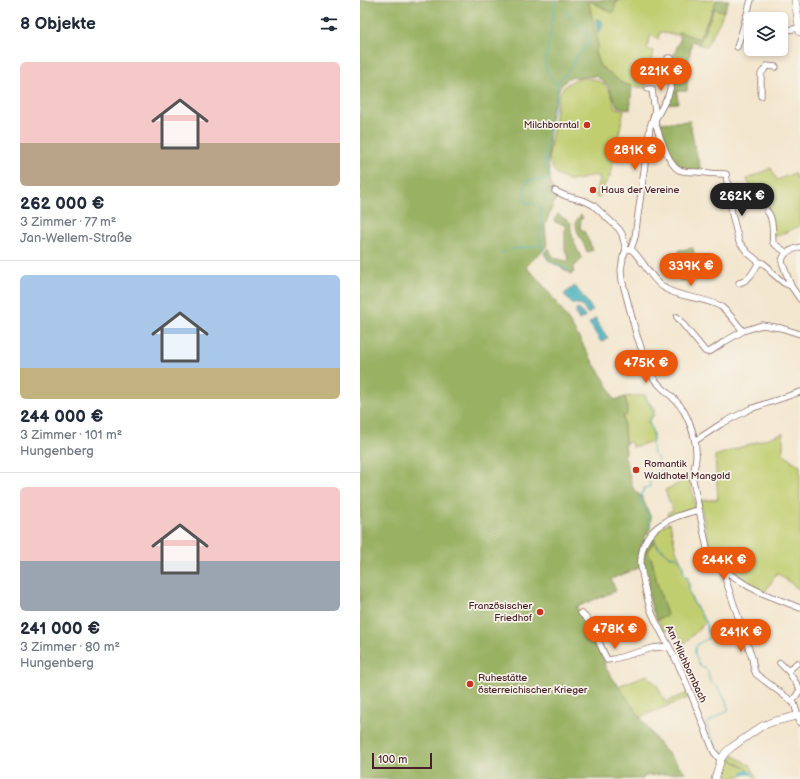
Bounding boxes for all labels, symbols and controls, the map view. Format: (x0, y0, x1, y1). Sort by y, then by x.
map controls (744, 12, 788, 56)
button: layers (744, 12, 788, 56)
icon: filters (318, 13, 340, 35)
text: 8 Objekte (20, 14, 96, 34)
pin: 221K € (628, 58, 694, 92)
text: 221K € (640, 63, 682, 79)
icon: home (144, 88, 216, 160)
place label: Milchborntal (524, 119, 579, 131)
marker: Milchborntal (582, 120, 592, 130)
pin: 281K € (602, 137, 668, 171)
text: 281K € (613, 142, 657, 158)
pin: 262K € (709, 183, 775, 217)
place label: Haus der Vereine (601, 184, 680, 196)
marker: Haus der Vereine (588, 185, 598, 195)
text: 262K € (719, 188, 765, 204)
text: 262 000 € (20, 194, 104, 214)
text: 3 Zimmer · 77 m² (20, 214, 116, 230)
text: Jan-Wellem-Straße (20, 230, 132, 246)
pin: 339K € (658, 253, 724, 287)
text: 339K € (669, 258, 713, 274)
icon: home (144, 301, 216, 373)
pin: 475K € (613, 350, 679, 384)
text: 475K € (624, 355, 668, 371)
text: 244 000 € (20, 407, 103, 427)
text: 3 Zimmer · 101 m² (20, 427, 122, 443)
text: Hungenberg (20, 443, 94, 459)
place label: Romantik Waldhotel Mangold (644, 458, 730, 482)
marker: Romantik Waldhotel Mangold (631, 465, 641, 475)
icon: home (144, 513, 216, 585)
pin: 244K € (691, 547, 757, 581)
text: 244K € (702, 552, 746, 568)
place label: Französischer Friedhof (468, 600, 532, 624)
marker: Französischer Friedhof (535, 607, 545, 617)
pin: 478K € (582, 616, 648, 650)
text: 241 000 € (20, 619, 100, 639)
pin: 241K € (708, 619, 774, 653)
text: 478K € (593, 621, 637, 637)
street label: Am Milchbornbach (663, 623, 709, 705)
text: 241K € (720, 624, 762, 640)
text: 3 Zimmer · 80 m² (20, 639, 120, 655)
text: Hungenberg (20, 655, 94, 671)
place label: Ruhestätte österreichischer Krieger (478, 672, 588, 696)
marker: Ruhestätte österreichischer Krieger (465, 679, 475, 689)
scale bar (372, 751, 432, 770)
text: 100 m (378, 753, 407, 766)

